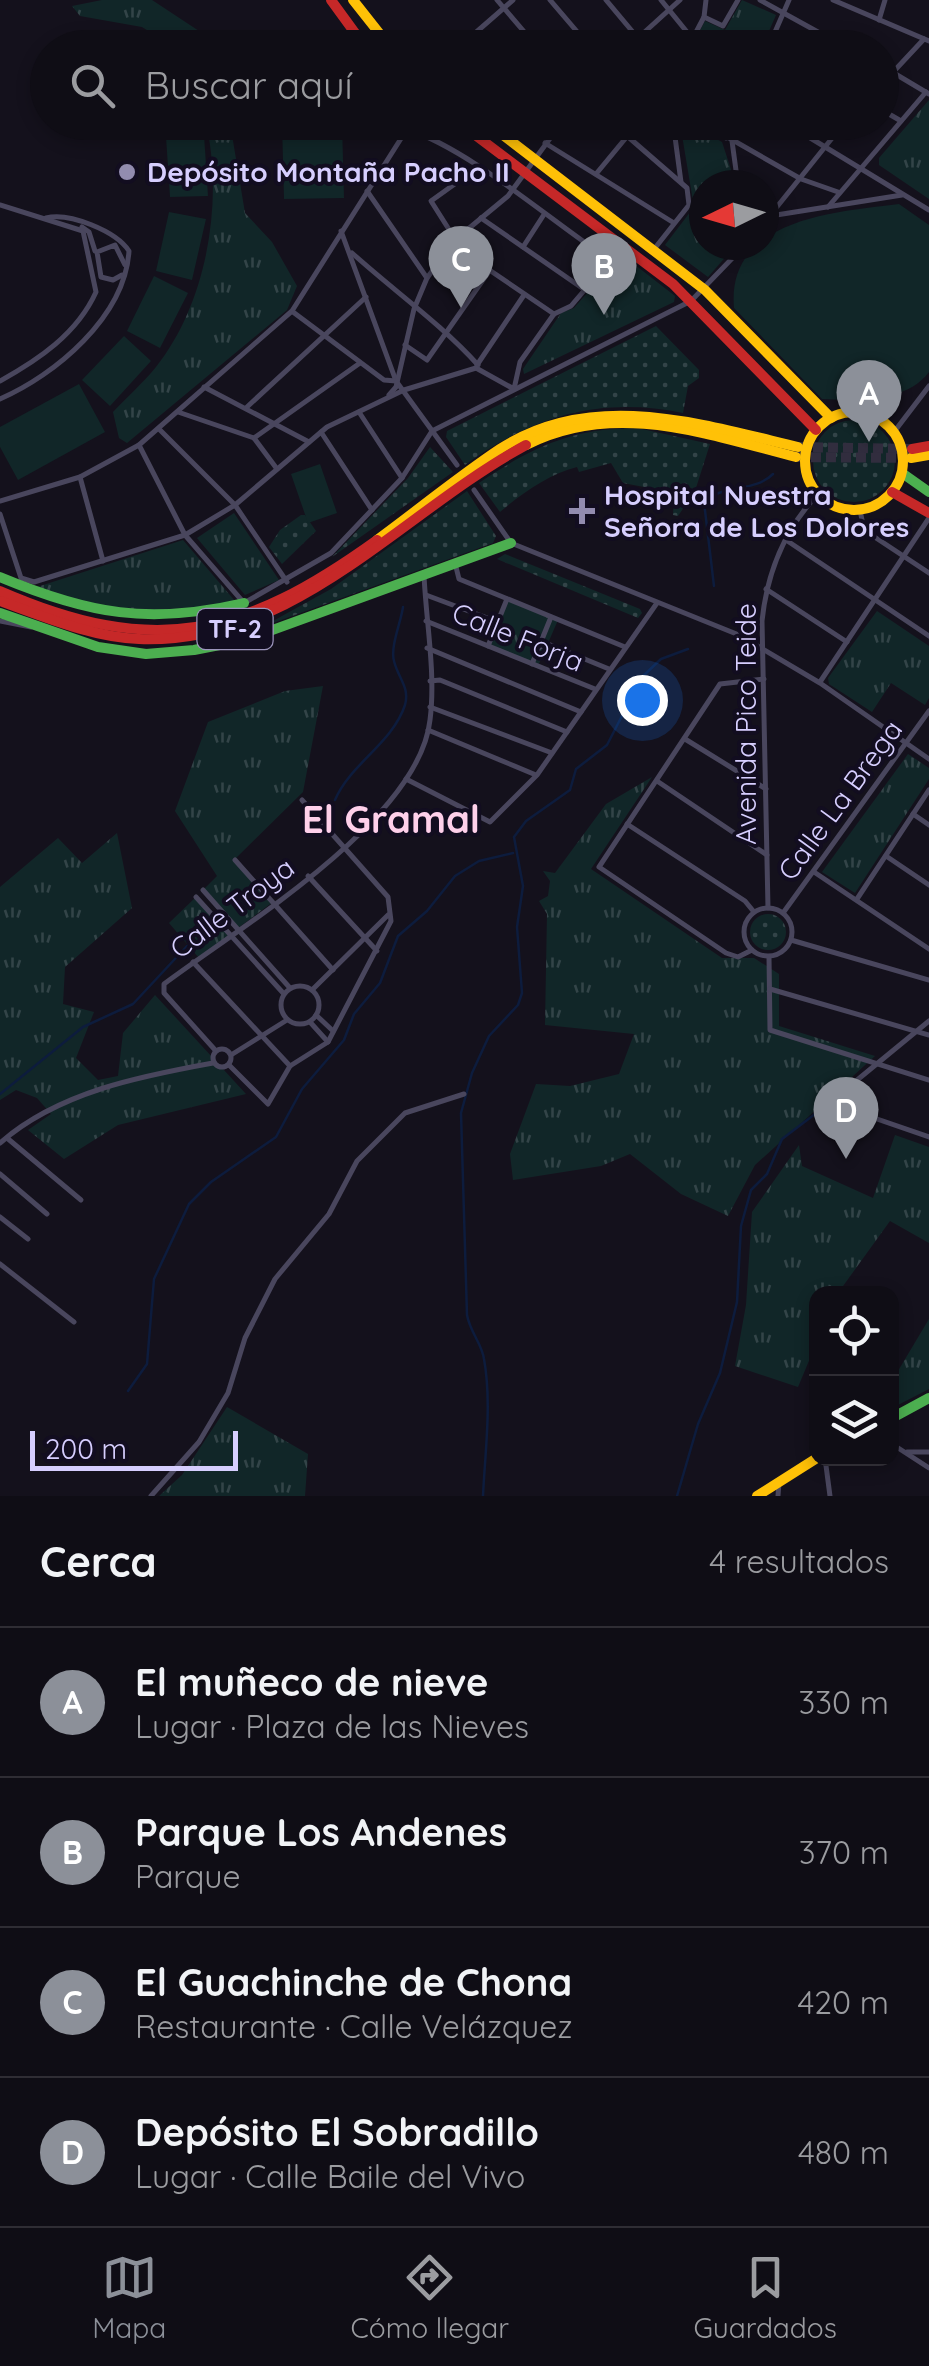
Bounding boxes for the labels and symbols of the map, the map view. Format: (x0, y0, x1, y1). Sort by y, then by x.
place label: Depósito Montaña Pacho II (147, 154, 510, 189)
marker: Depósito Montaña Pacho II (116, 161, 138, 183)
north arrow (689, 170, 779, 260)
pin: C (428, 226, 494, 308)
pin: B (572, 232, 636, 315)
pin: A (836, 360, 902, 442)
place label: Hospital Nuestra Señora de Los Dolores (604, 477, 909, 544)
marker: Hospital Nuestra Señora de Los Dolores (569, 498, 595, 524)
street label: Calle Forja (447, 594, 589, 679)
street label: Avenida Pico Teide (728, 603, 763, 845)
road number: TF-2 (198, 609, 272, 649)
your location (617, 675, 668, 726)
street label: Calle La Brega (770, 713, 909, 887)
district label: El Gramal (302, 795, 480, 843)
street label: Calle Troya (163, 850, 301, 966)
pin: D (814, 1076, 878, 1159)
scale bar (30, 1426, 238, 1470)

